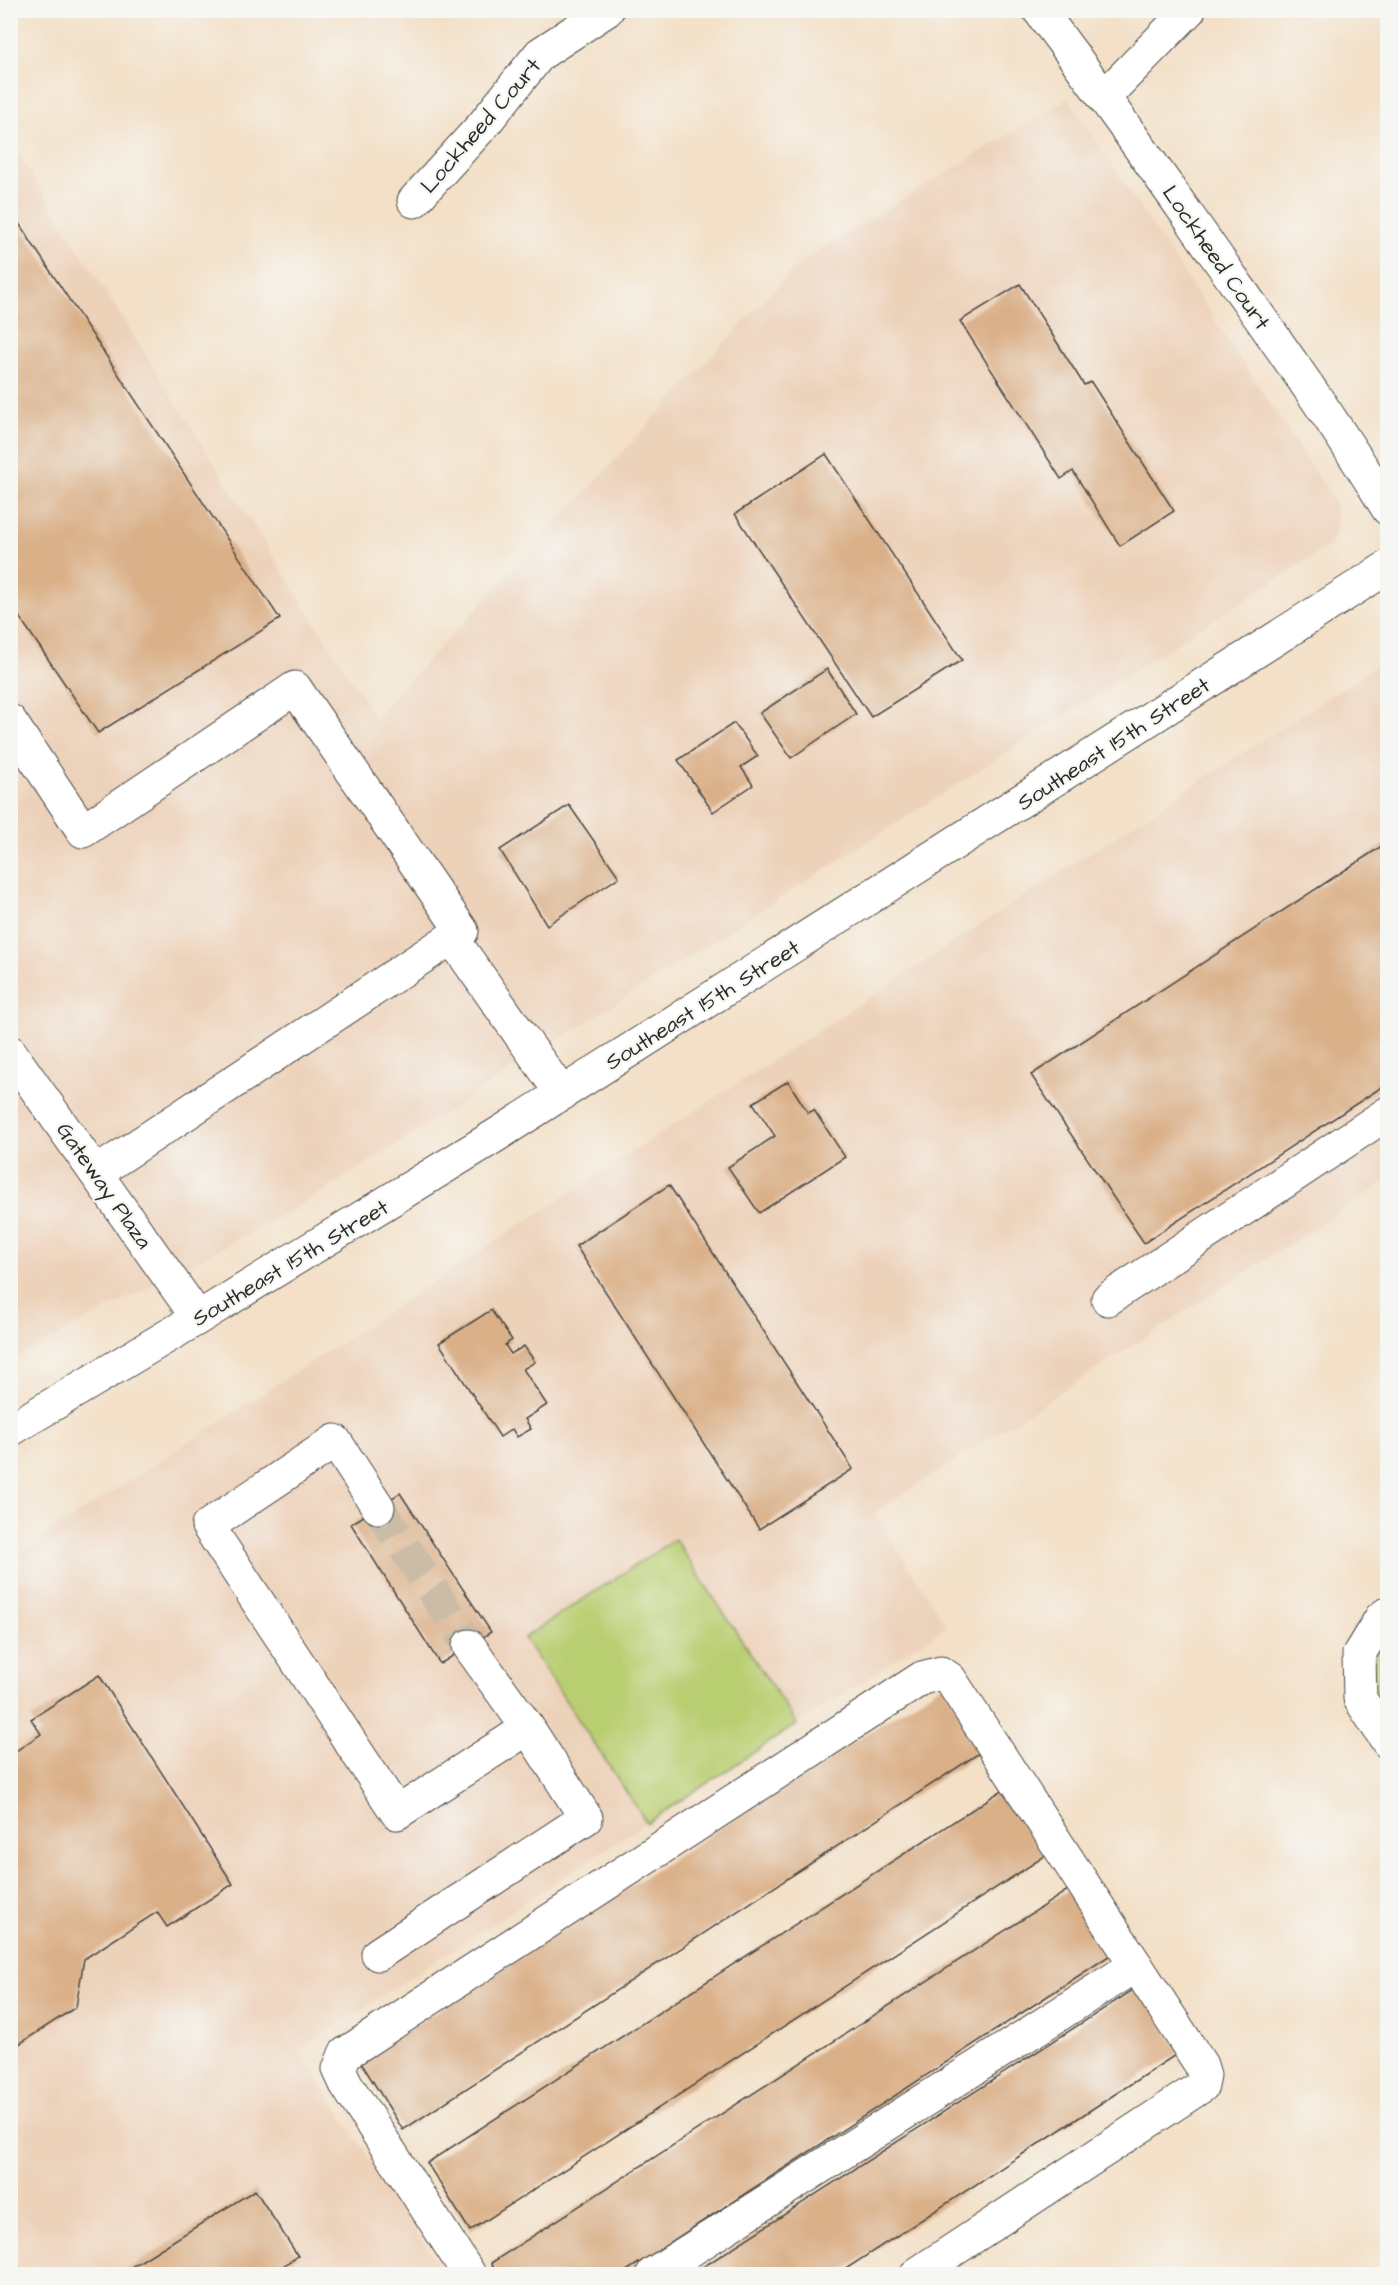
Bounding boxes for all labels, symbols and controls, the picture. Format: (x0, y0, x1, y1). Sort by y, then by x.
street label: Lockheed Court (414, 52, 549, 200)
street label: Lockheed Court (1154, 179, 1277, 336)
street label: Southeast 15th Street (1011, 670, 1216, 818)
street label: Southeast 15th Street (600, 933, 806, 1078)
street label: Gateway Plaza (48, 1116, 159, 1256)
street label: Southeast 15th Street (187, 1192, 395, 1334)

